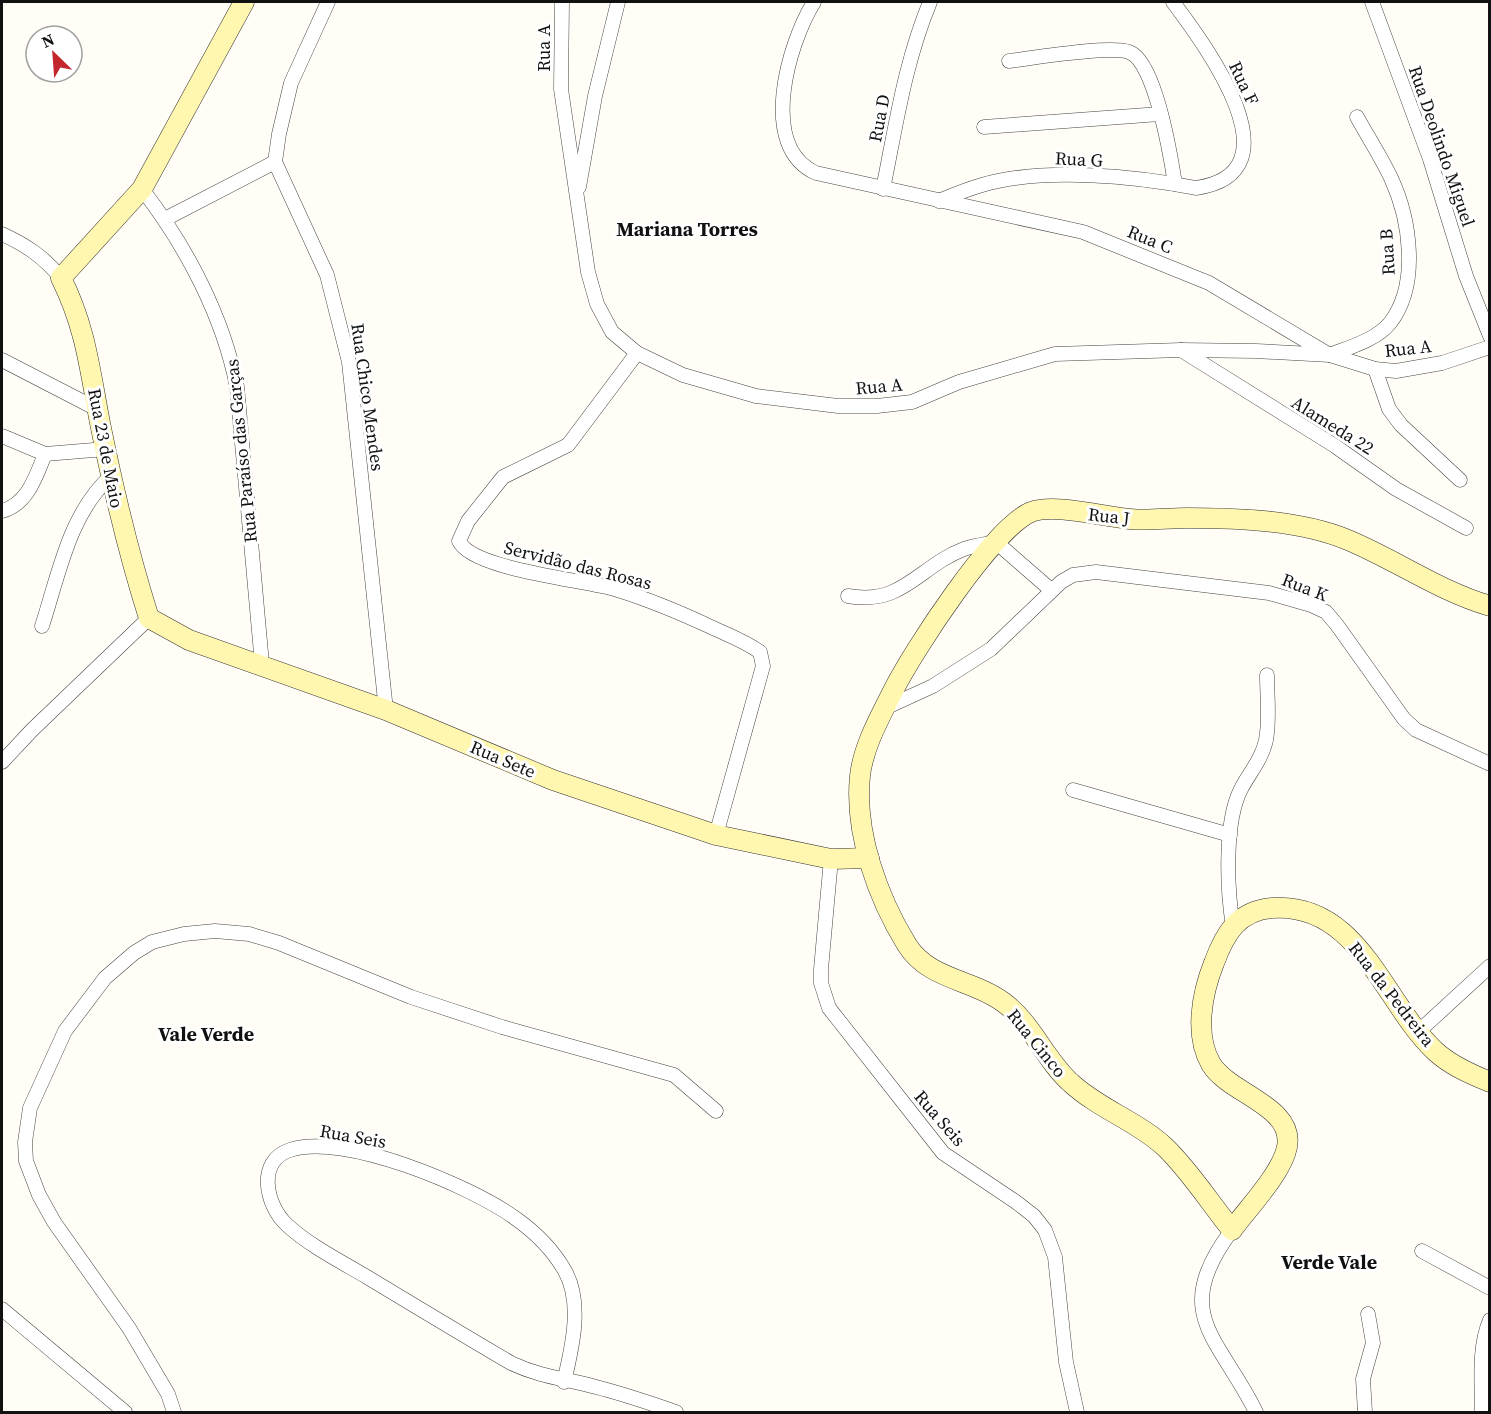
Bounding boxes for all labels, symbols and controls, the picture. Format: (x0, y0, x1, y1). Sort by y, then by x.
north arrow (24, 24, 84, 84)
street label: Rua A (531, 24, 556, 72)
text: N (38, 28, 58, 53)
street label: Rua F (1223, 57, 1265, 109)
street label: Rua Deolindo Miguel (1403, 62, 1481, 230)
street label: Rua D (862, 92, 896, 144)
street label: Rua G (1055, 145, 1103, 173)
district label: Mariana Torres (616, 215, 758, 243)
street label: Rua C (1124, 219, 1176, 259)
street label: Rua B (1373, 228, 1401, 276)
street label: Rua Chico Mendes (345, 322, 391, 473)
street label: Rua A (1383, 333, 1433, 363)
street label: Rua Paraíso das Garças (219, 358, 263, 544)
street label: Rua A (854, 371, 904, 401)
street label: Rua 23 de Maio (82, 386, 130, 510)
street label: Alameda 22 (1287, 390, 1379, 460)
street label: Rua J (1087, 501, 1132, 531)
street label: Servidão das Rosas (502, 535, 655, 595)
street label: Rua K (1278, 567, 1332, 607)
street label: Rua Sete (466, 734, 540, 784)
street label: Rua da Pedreira (1343, 936, 1441, 1052)
street label: Rua Cinco (1002, 1003, 1072, 1083)
district label: Vale Verde (158, 1020, 254, 1048)
street label: Rua Seis (909, 1085, 972, 1152)
street label: Rua Seis (318, 1118, 388, 1154)
district label: Verde Vale (1281, 1248, 1377, 1276)

